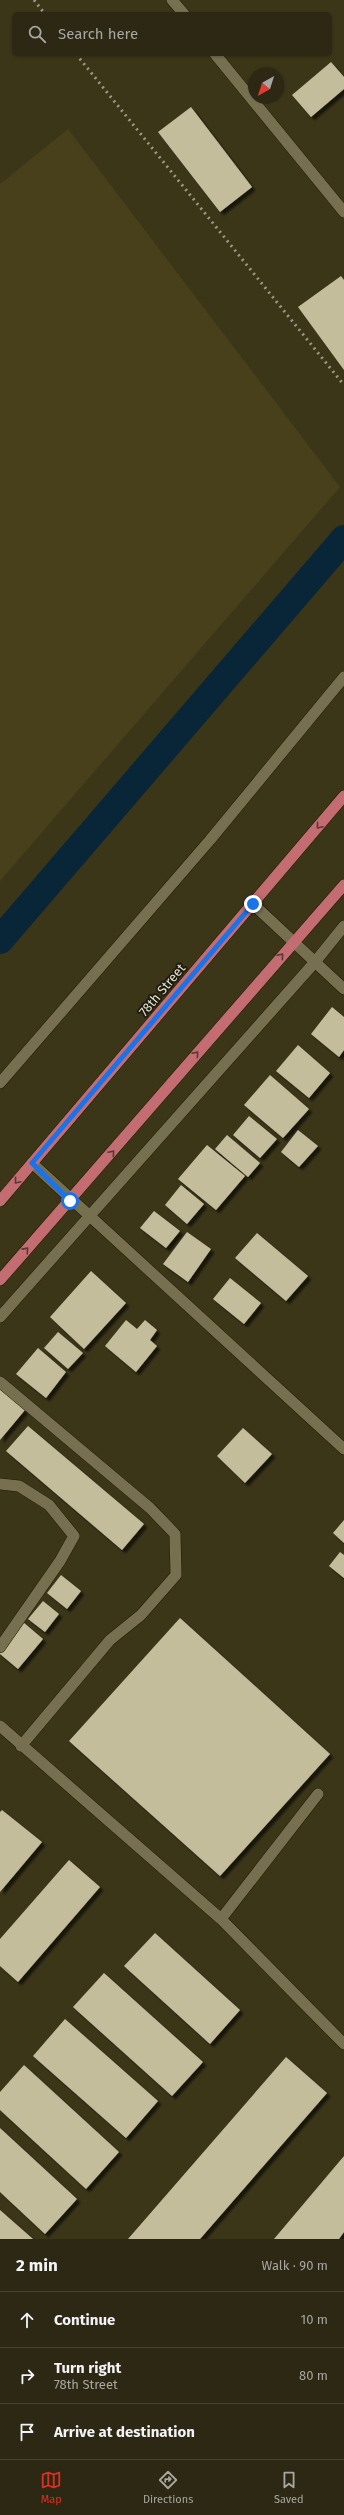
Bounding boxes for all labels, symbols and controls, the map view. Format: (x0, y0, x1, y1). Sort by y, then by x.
search box (12, 12, 332, 56)
icon: search (26, 23, 48, 45)
text: Search here (58, 25, 138, 43)
north arrow (248, 68, 284, 104)
one-way arrow (316, 821, 323, 829)
route end (244, 895, 262, 913)
one-way arrow (277, 953, 284, 960)
street label: 78th Street (136, 961, 188, 1019)
one-way arrow (192, 1051, 199, 1059)
one-way arrow (107, 1150, 114, 1157)
one-way arrow (14, 1176, 21, 1184)
route start (61, 1192, 79, 1210)
one-way arrow (21, 1248, 28, 1255)
text: 2 min (16, 2255, 58, 2276)
text: Walk · 90 m (262, 2258, 328, 2273)
icon: ahead (16, 2309, 38, 2331)
text: Continue (54, 2311, 115, 2329)
text: 10 m (301, 2312, 328, 2327)
text: Turn right (54, 2359, 121, 2377)
icon: right (16, 2365, 38, 2387)
text: 80 m (299, 2368, 328, 2383)
text: 78th Street (54, 2377, 118, 2392)
icon: arrive (16, 2421, 38, 2443)
text: Arrive at destination (54, 2423, 195, 2441)
tab: Map (40, 2469, 62, 2506)
tab: Directions (143, 2469, 193, 2506)
tab: Saved (274, 2469, 304, 2506)

